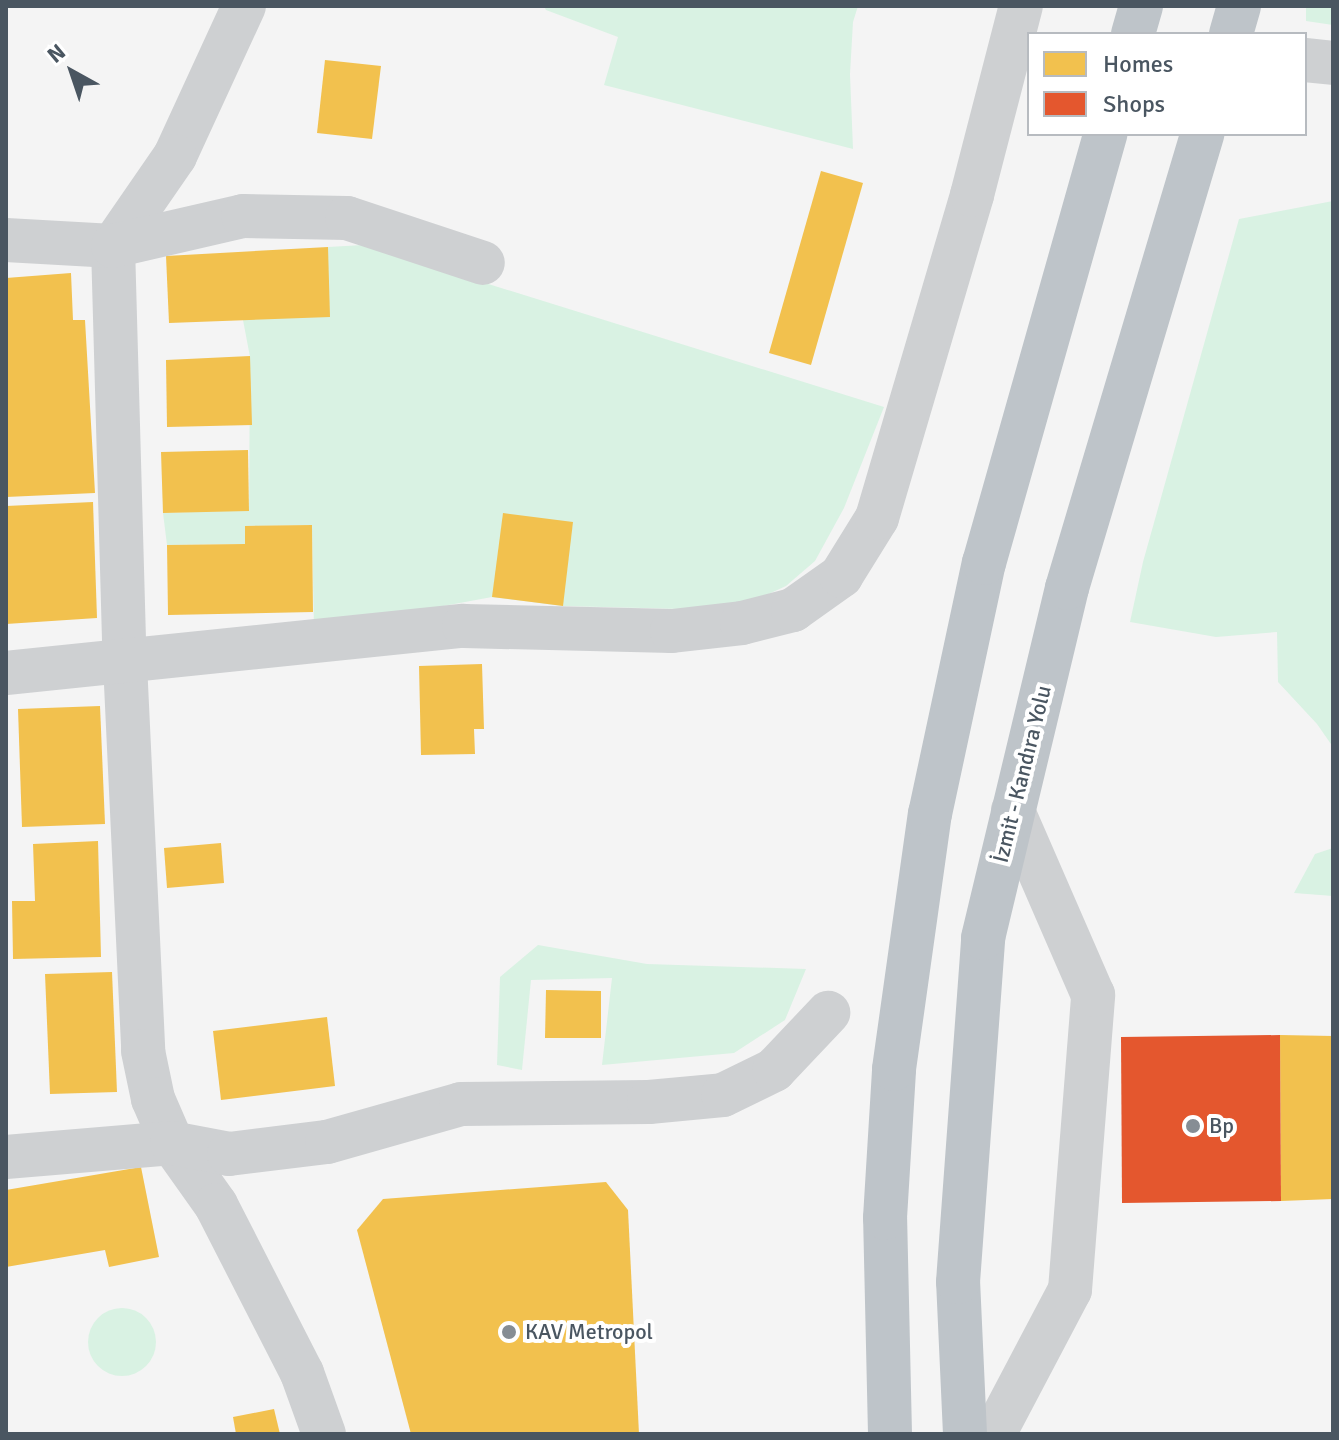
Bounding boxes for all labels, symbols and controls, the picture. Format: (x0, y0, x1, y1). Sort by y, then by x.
north arrow (32, 32, 112, 112)
legend (1027, 32, 1307, 136)
text: N (42, 38, 71, 68)
text: Homes (1103, 49, 1173, 79)
text: Shops (1103, 89, 1165, 119)
street label: İzmit - Kandıra Yolu (987, 683, 1057, 865)
place label: Bp (1209, 1113, 1234, 1139)
marker: Bp (1184, 1117, 1202, 1135)
place label: KAV Metropol (525, 1319, 653, 1345)
marker: KAV Metropol (500, 1323, 518, 1341)

